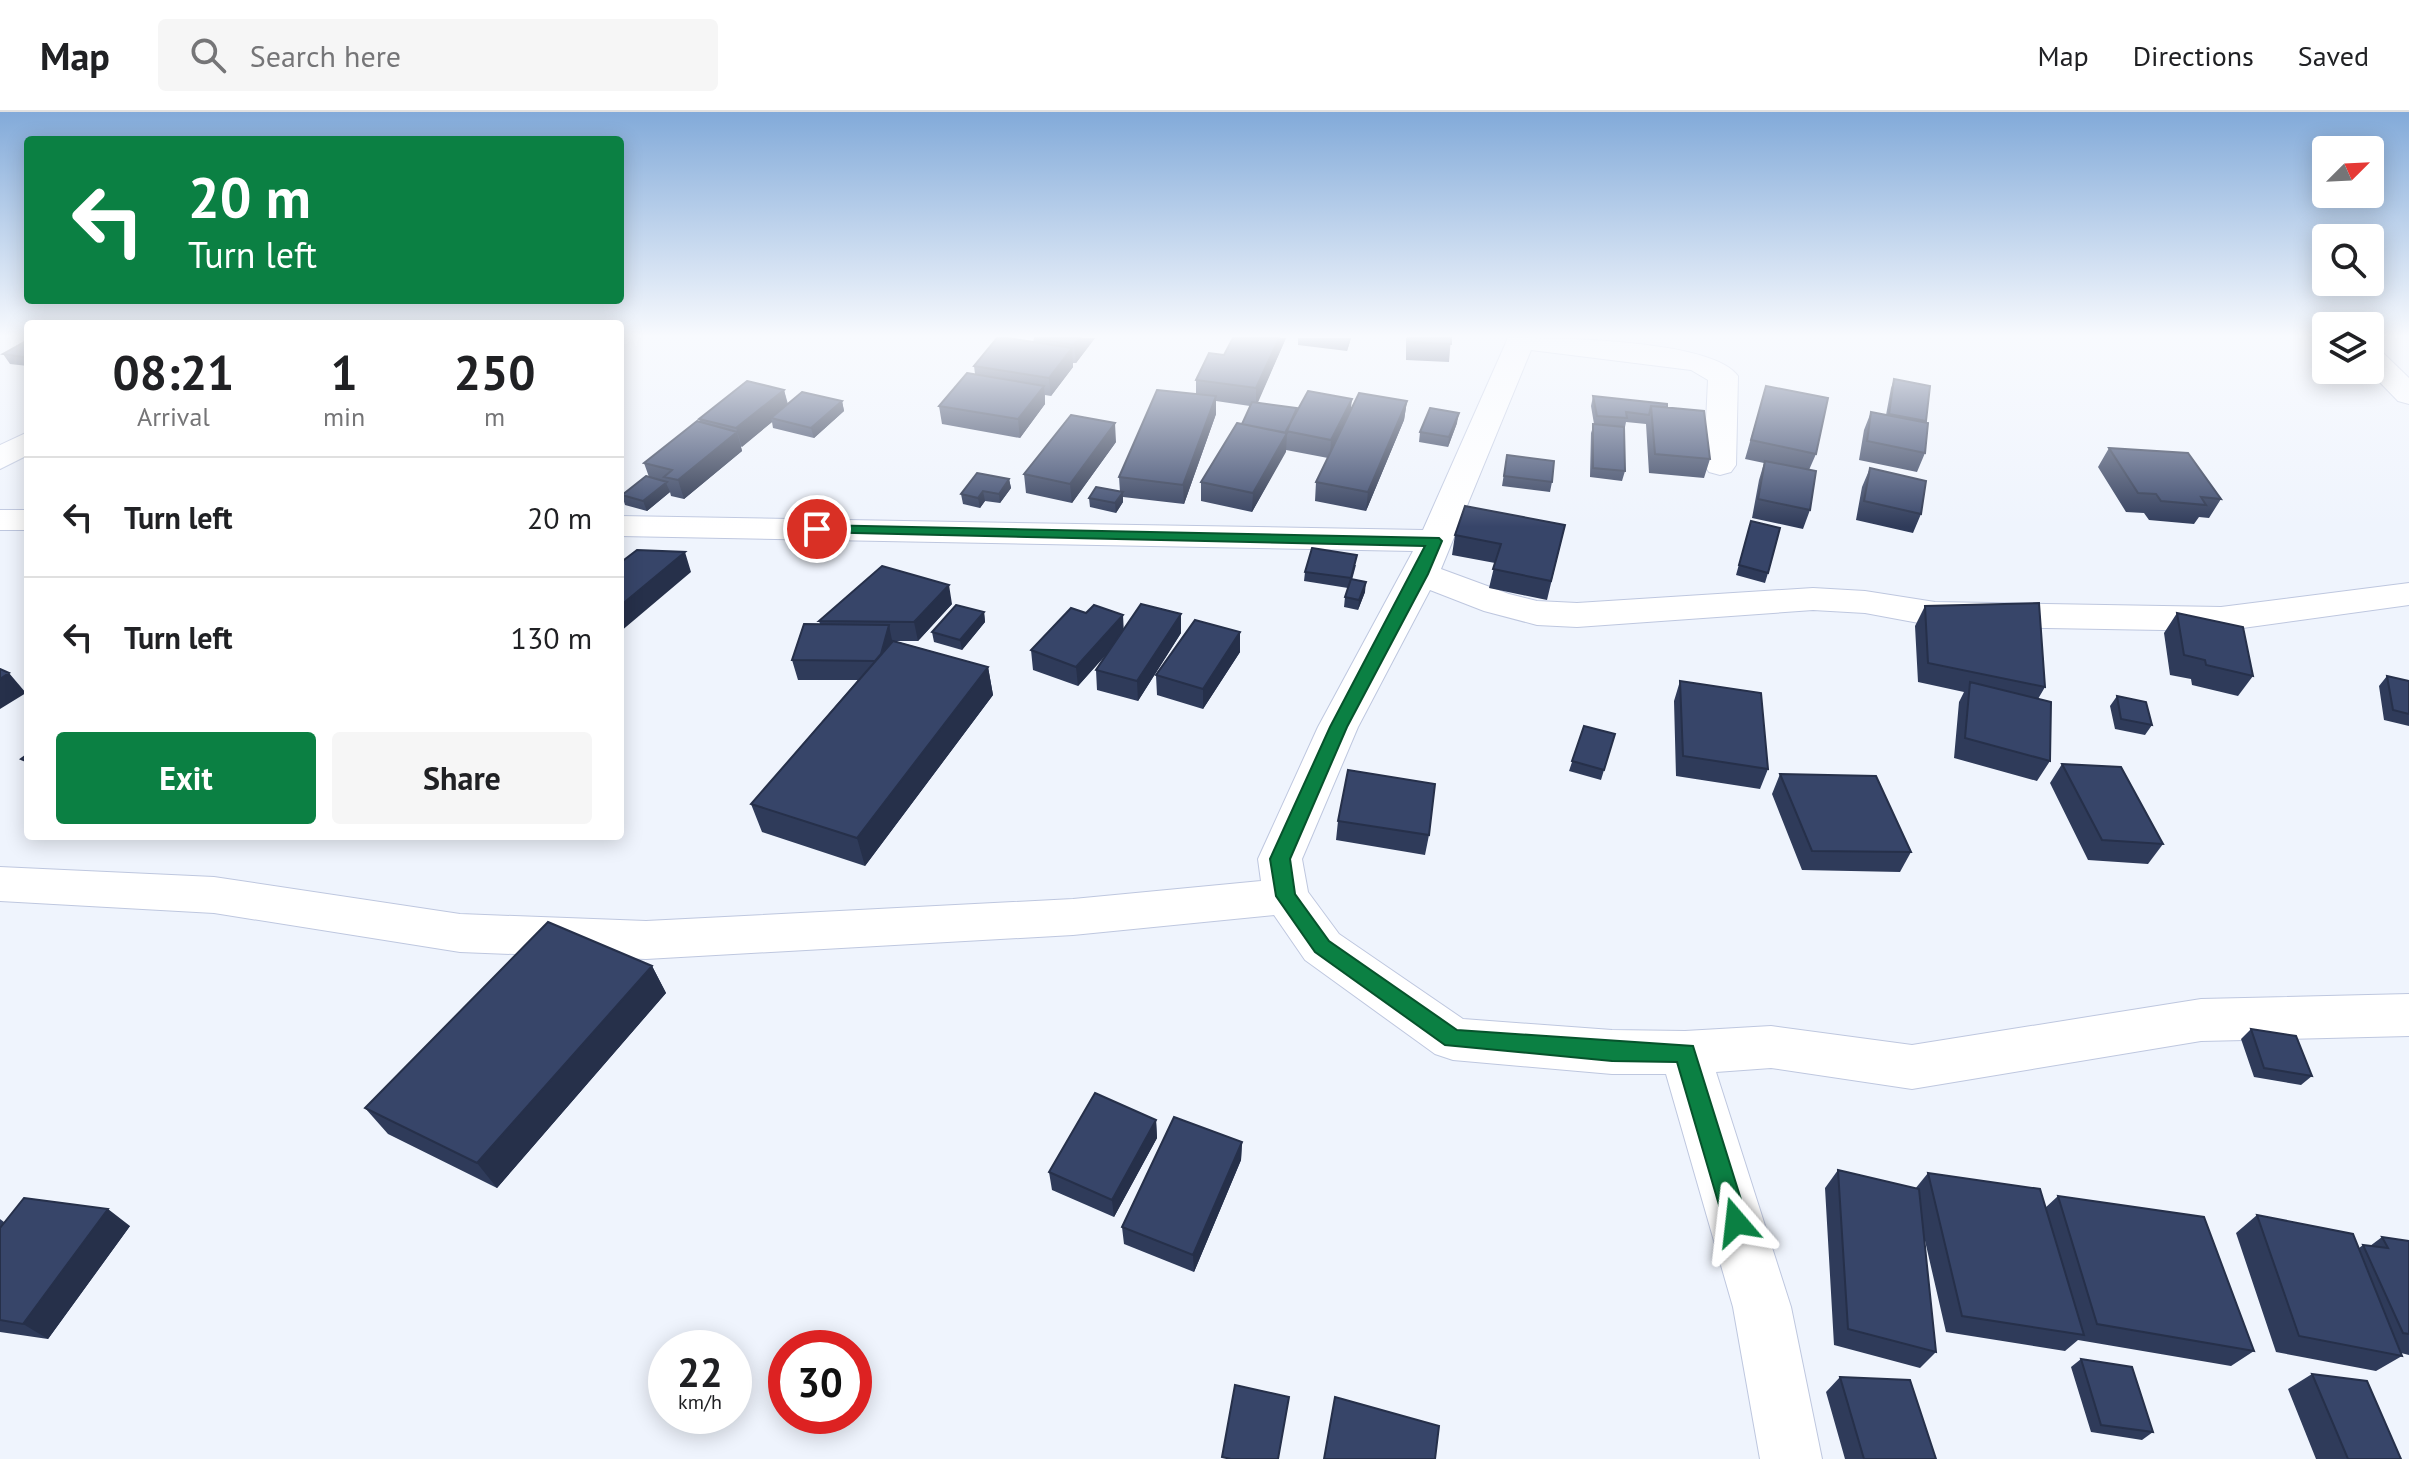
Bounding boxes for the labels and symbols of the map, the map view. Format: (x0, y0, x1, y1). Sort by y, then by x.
north arrow (2312, 136, 2384, 208)
pin (783, 495, 851, 563)
position arrow (1694, 1180, 1778, 1264)
speed limit sign: 30 (768, 1330, 872, 1434)

